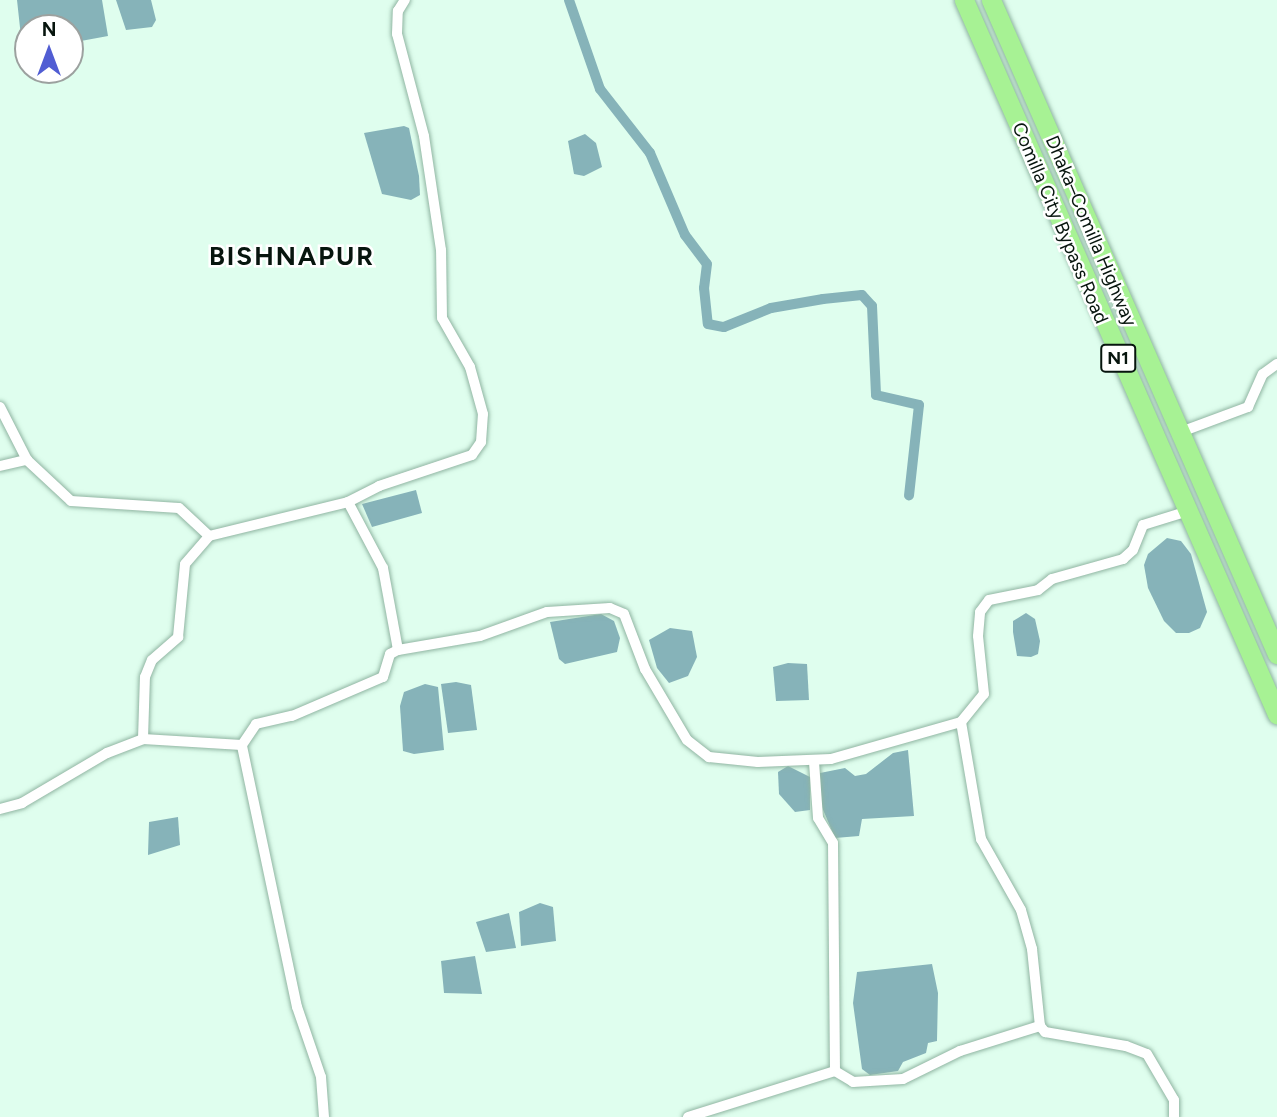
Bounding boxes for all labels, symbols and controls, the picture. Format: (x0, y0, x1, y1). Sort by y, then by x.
north arrow (14, 14, 84, 84)
text: N (42, 18, 56, 41)
street label: Comilla City Bypass Road (1007, 119, 1113, 327)
street label: Dhaka–Comilla Highway (1040, 132, 1142, 330)
district label: BISHNAPUR (210, 241, 374, 273)
road number: N1 (1099, 344, 1137, 372)

